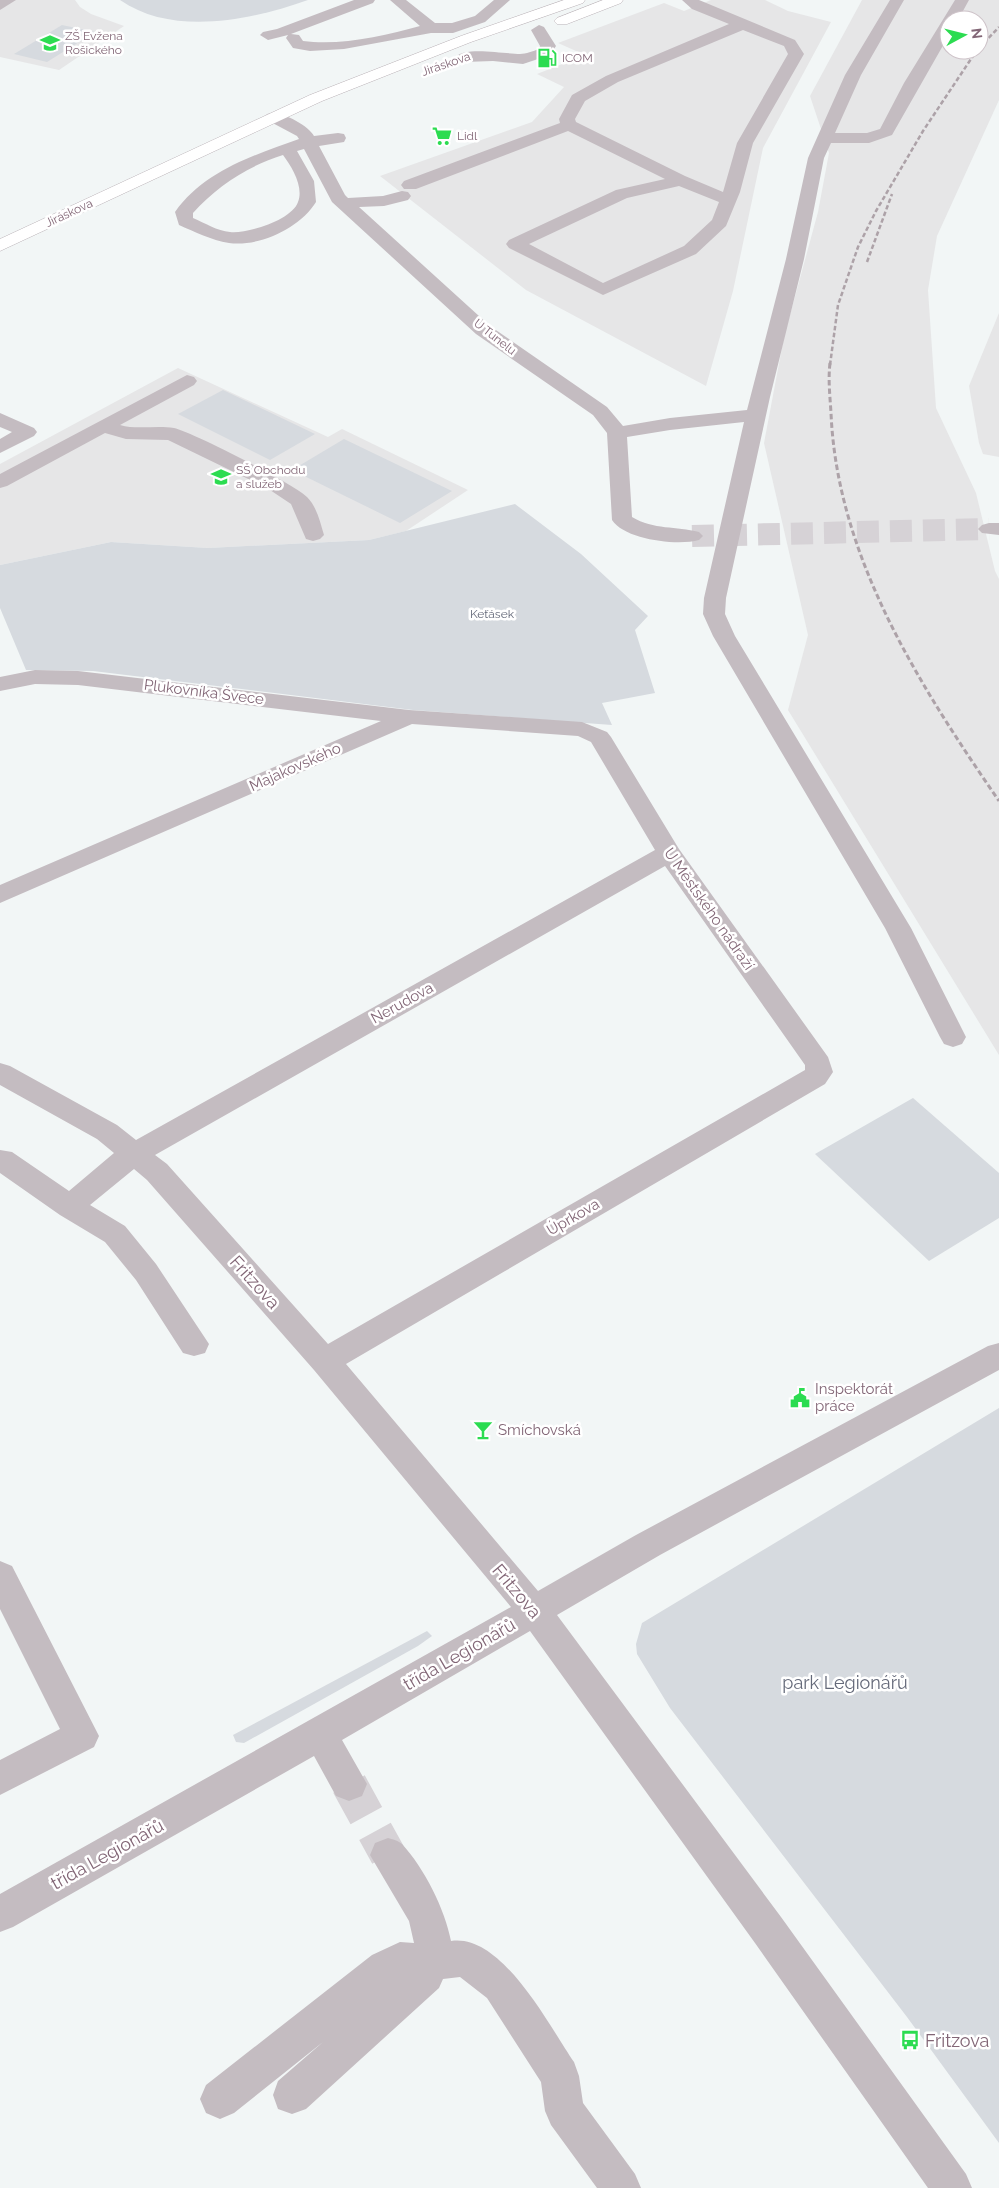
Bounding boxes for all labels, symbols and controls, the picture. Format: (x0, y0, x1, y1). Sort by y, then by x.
north arrow (939, 10, 989, 60)
text: N (968, 27, 985, 40)
place label: ZŠ Evžena Rošického (65, 29, 123, 57)
school or university icon: ZŠ Evžena Rošického (39, 32, 61, 54)
fuel station icon: ICOM (536, 47, 558, 69)
street label: Jiráskova (420, 49, 472, 79)
place label: ICOM (562, 51, 593, 65)
supermarket icon: Lidl (431, 125, 453, 147)
place label: Lidl (457, 129, 478, 143)
street label: Jiráskova (43, 196, 95, 230)
street label: U Tunelu (471, 316, 519, 358)
place label: SŠ Obchodu a služeb (236, 463, 305, 491)
school or university icon: SŠ Obchodu a služeb (210, 466, 232, 488)
park label: Keťásek (470, 607, 515, 621)
street label: Plukovníka Švece (143, 675, 265, 708)
street label: Majakovského (247, 739, 344, 795)
street label: U Městského nádraží (660, 845, 758, 974)
street label: Nerudova (368, 979, 436, 1027)
street label: Úprkova (543, 1195, 603, 1239)
street label: Fritzova (226, 1251, 284, 1313)
place label: Inspektorát práce (815, 1380, 893, 1415)
public building icon: Inspektorát práce (789, 1387, 811, 1409)
bar icon: Smíchovská (472, 1419, 494, 1441)
place label: Smíchovská (498, 1421, 581, 1439)
street label: Fritzova (488, 1560, 546, 1622)
street label: třída Legionářů (399, 1613, 519, 1695)
park label: park Legionářů (782, 1672, 908, 1693)
street label: třída Legionářů (47, 1814, 167, 1894)
bus stop icon: Fritzova (899, 2029, 921, 2051)
place label: Fritzova (925, 2030, 989, 2051)

